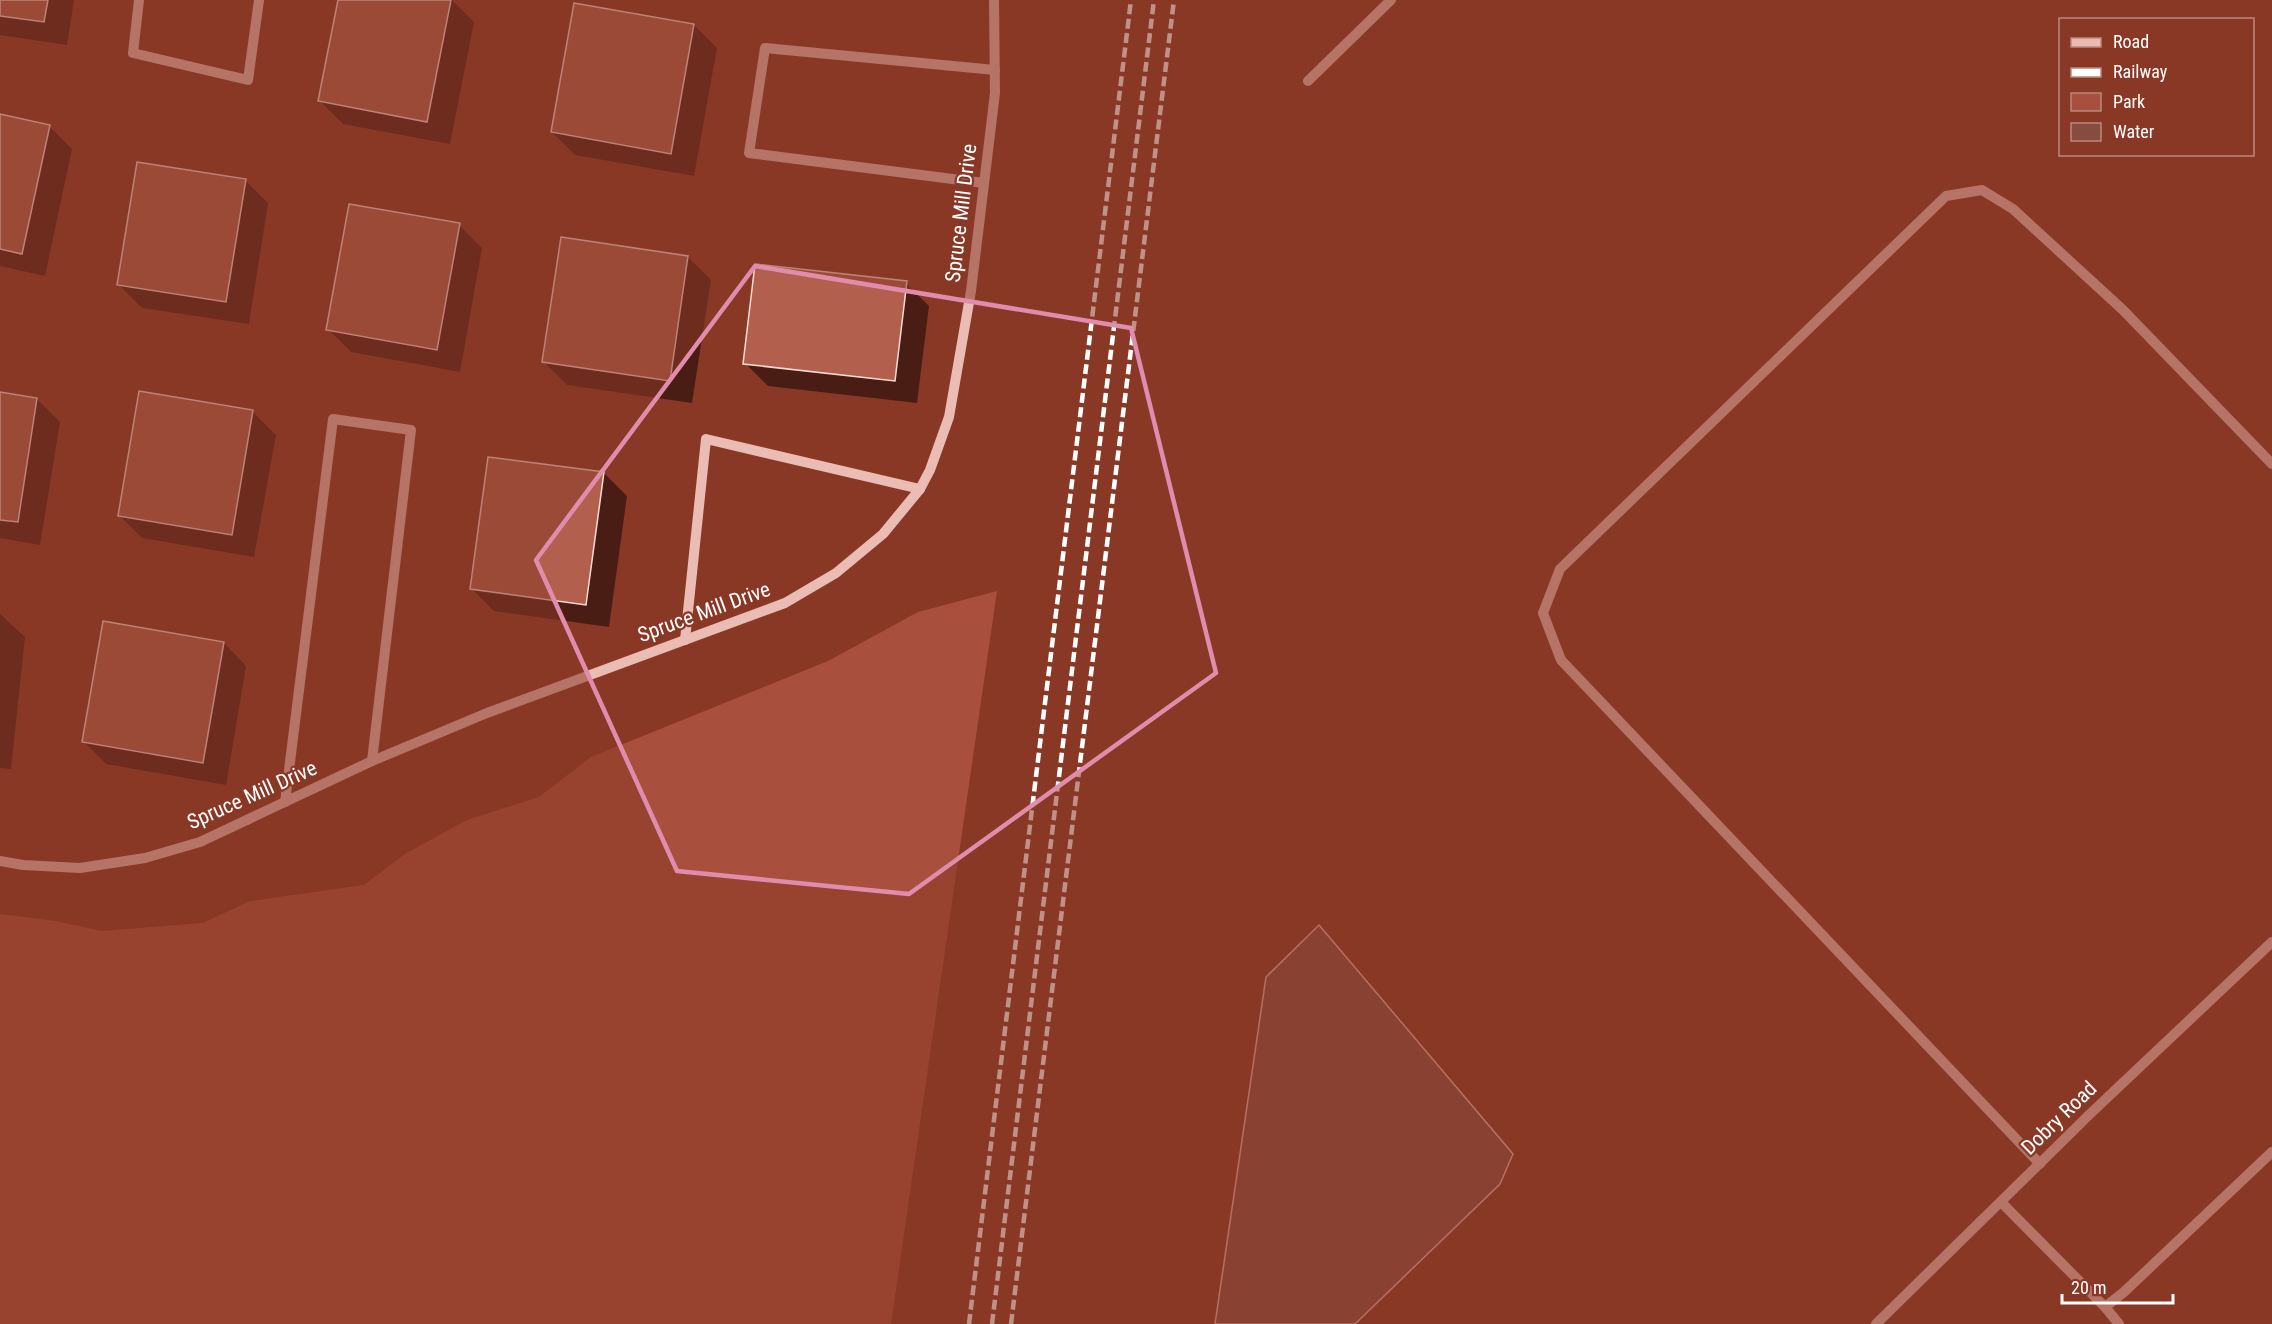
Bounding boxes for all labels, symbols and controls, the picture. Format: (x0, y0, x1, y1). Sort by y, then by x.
legend (2059, 18, 2254, 156)
text: Road (2113, 31, 2149, 52)
text: Railway (2113, 61, 2168, 82)
text: Park (2113, 91, 2145, 112)
text: Water (2113, 121, 2155, 142)
street label: Spruce Mill Drive (941, 142, 981, 284)
street label: Spruce Mill Drive (634, 577, 774, 647)
street label: Spruce Mill Drive (184, 756, 321, 834)
street label: Dobry Road (2016, 1076, 2102, 1160)
scale bar (2062, 1267, 2173, 1305)
text: 20 m (2071, 1277, 2106, 1298)

